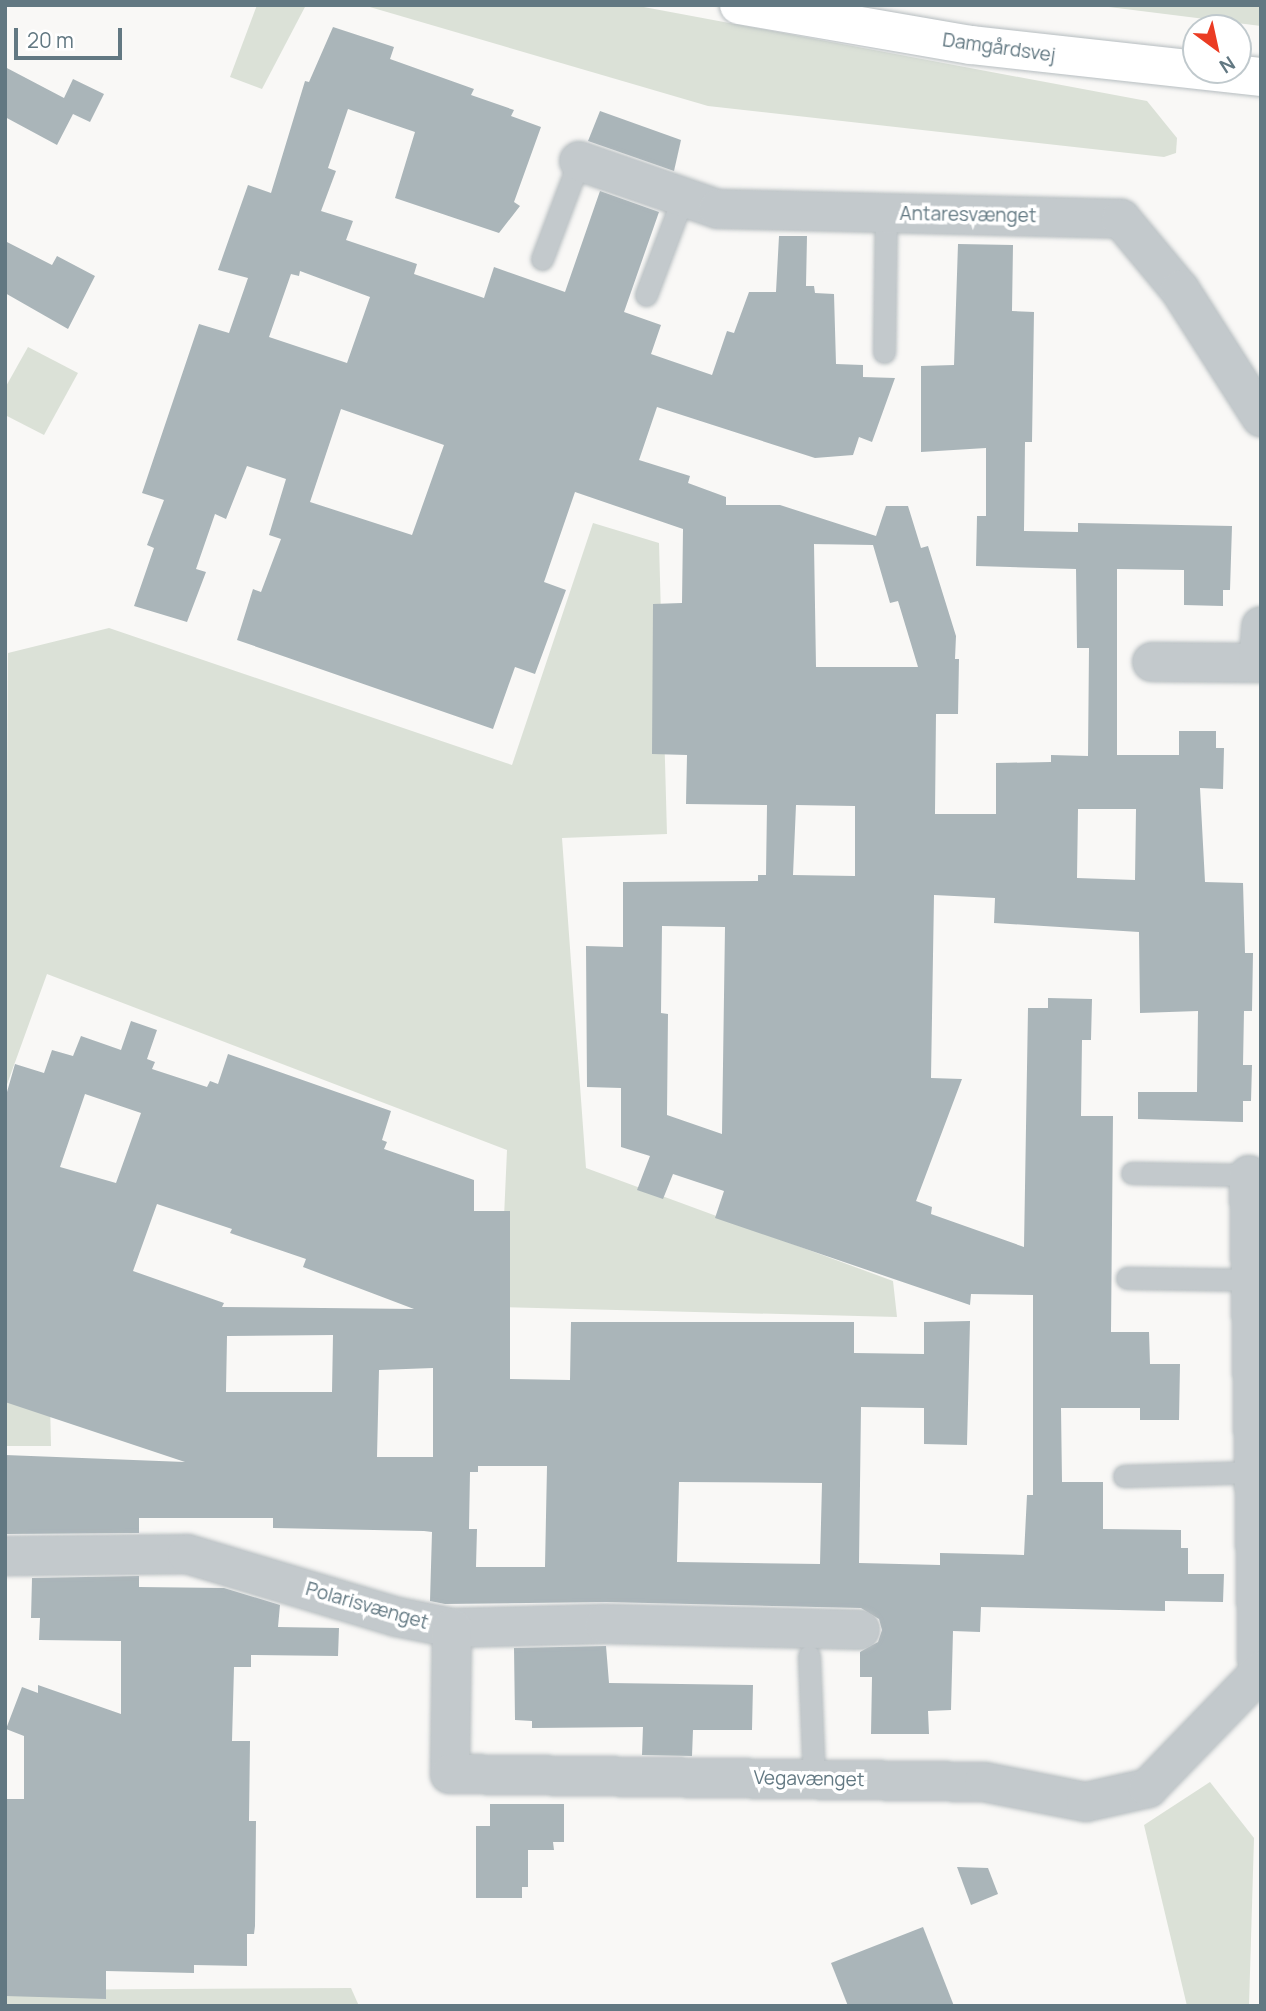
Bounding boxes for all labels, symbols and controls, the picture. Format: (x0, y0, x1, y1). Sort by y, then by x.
scale bar (18, 14, 126, 58)
north arrow (1182, 14, 1252, 84)
text: 20 m (27, 26, 74, 54)
street label: Damgårdsvej (941, 29, 1057, 67)
text: N (1215, 50, 1240, 80)
street label: Antaresvænget (899, 202, 1037, 228)
street label: Polarisvænget (303, 1578, 431, 1634)
street label: Vegavænget (753, 1767, 865, 1791)

